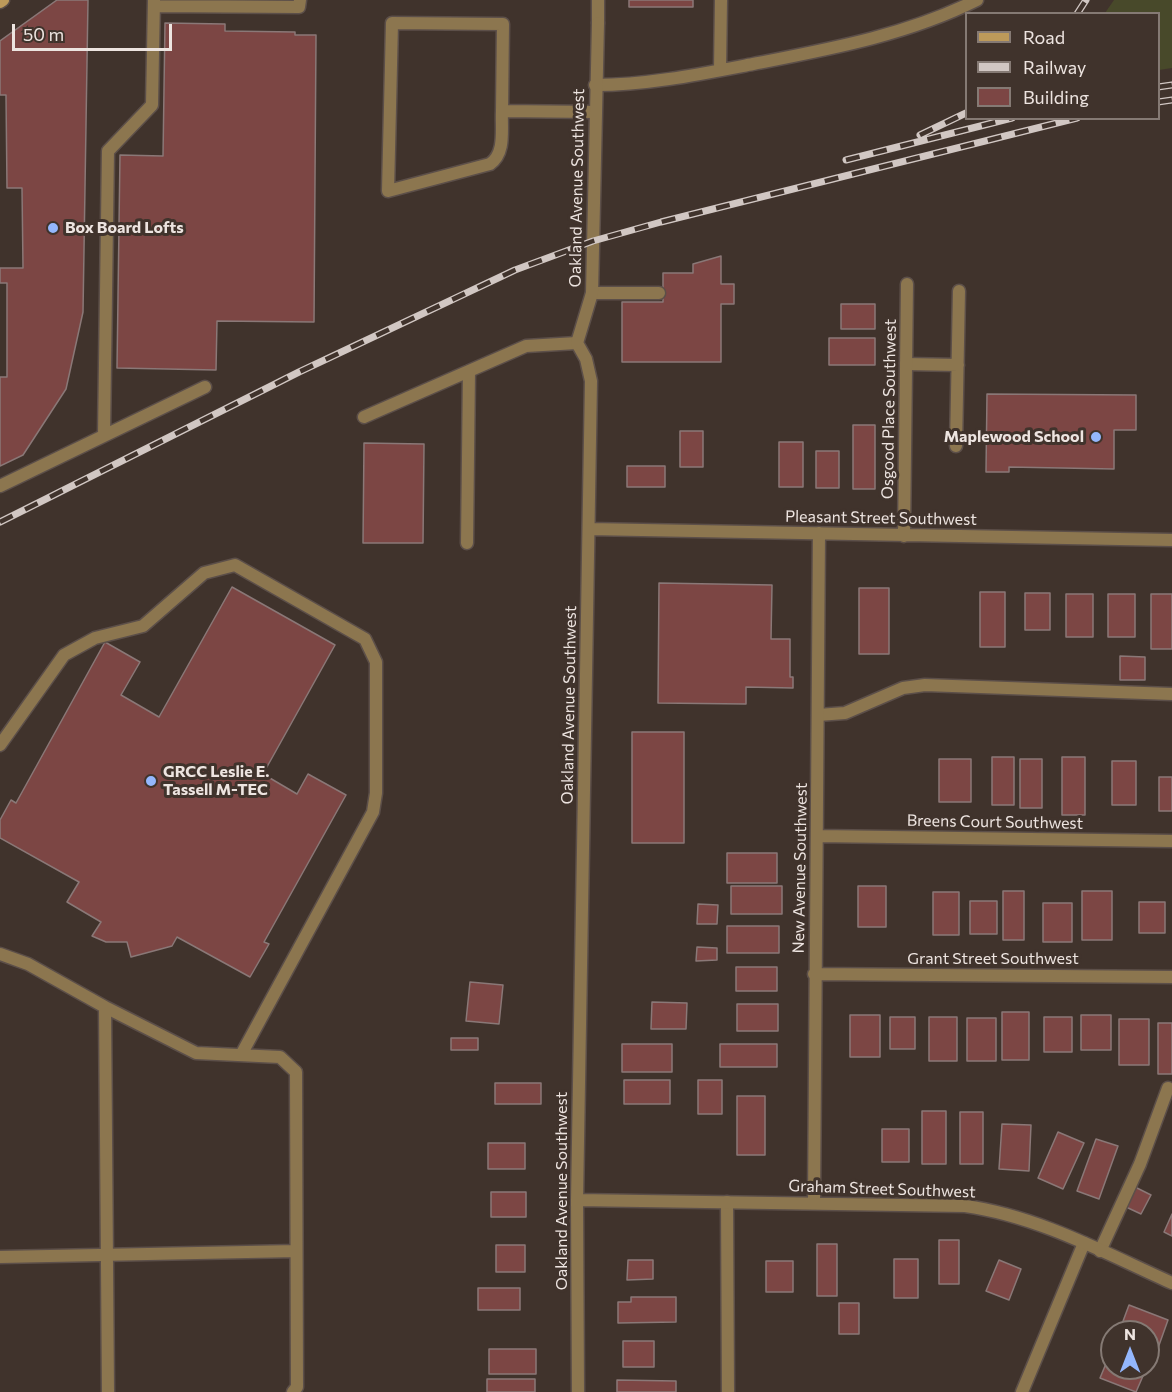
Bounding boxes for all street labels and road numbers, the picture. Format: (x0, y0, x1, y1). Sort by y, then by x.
street label: Oakland Avenue Southwest (566, 89, 588, 287)
street label: Osgood Place Southwest (878, 319, 900, 499)
street label: Pleasant Street Southwest (785, 507, 977, 529)
street label: Oakland Avenue Southwest (558, 606, 580, 804)
street label: New Avenue Southwest (789, 782, 811, 954)
street label: Breens Court Southwest (907, 811, 1083, 833)
street label: Grant Street Southwest (907, 949, 1079, 969)
street label: Oakland Avenue Southwest (552, 1092, 572, 1290)
street label: Graham Street Southwest (788, 1176, 976, 1202)

